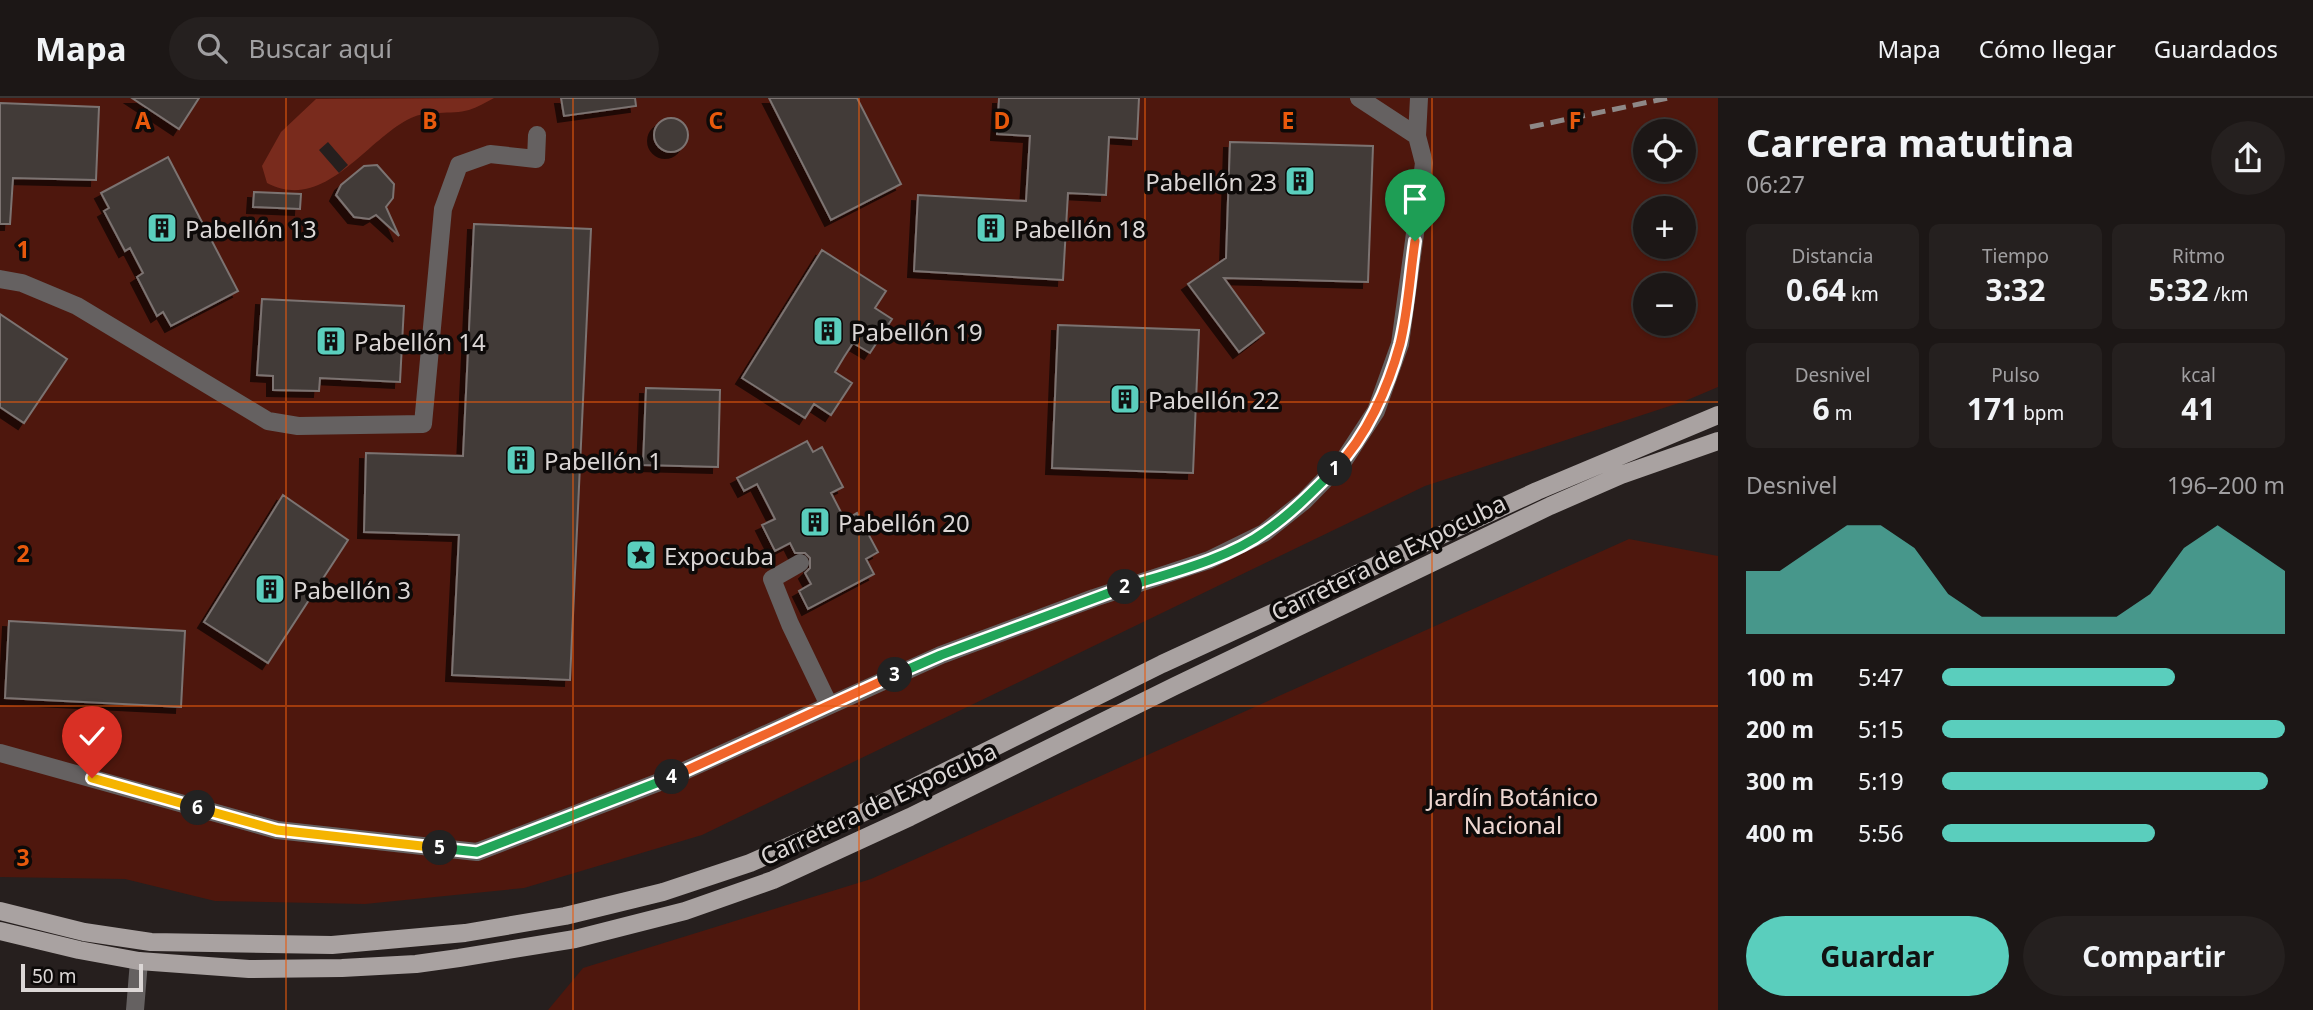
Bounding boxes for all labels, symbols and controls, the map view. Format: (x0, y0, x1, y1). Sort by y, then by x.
search box (169, 17, 659, 80)
text: Mapa (35, 26, 127, 71)
icon: search (193, 29, 231, 67)
text: Buscar aquí (249, 30, 392, 66)
text: Mapa (1877, 32, 1941, 65)
text: Cómo llegar (1979, 32, 2116, 65)
text: Guardados (2154, 32, 2278, 65)
text: A (135, 104, 151, 136)
text: B (422, 104, 438, 136)
text: C (709, 104, 724, 136)
text: D (994, 104, 1010, 136)
text: E (1282, 104, 1294, 136)
text: F (1569, 104, 1581, 136)
text: Carrera matutina (1746, 116, 2074, 168)
map controls (1633, 119, 1696, 336)
button: locate (1633, 119, 1696, 182)
button: share (2211, 121, 2285, 195)
building icon: Pabellón 23 (1283, 164, 1317, 198)
place label: Pabellón 23 (1145, 165, 1277, 198)
text: 06:27 (1746, 168, 1805, 200)
pin (1385, 169, 1445, 241)
icon: arrive (1396, 180, 1434, 218)
button: + (1633, 196, 1696, 259)
building icon: Pabellón 13 (145, 211, 179, 245)
building icon: Pabellón 18 (974, 211, 1008, 245)
place label: Pabellón 13 (185, 212, 317, 245)
place label: Pabellón 18 (1014, 212, 1146, 245)
text: 1 (16, 233, 30, 265)
text: Distancia (1792, 243, 1873, 269)
text: Tiempo (1982, 243, 2049, 269)
text: Ritmo (2172, 243, 2225, 269)
text: 0.64 (1786, 269, 1846, 310)
text: 3:32 (1986, 269, 2045, 310)
text: 5:32 (2149, 269, 2209, 310)
button: − (1633, 273, 1696, 336)
text: km (1846, 281, 1879, 307)
text: /km (2209, 281, 2248, 307)
building icon: Pabellón 19 (811, 314, 845, 348)
place label: Pabellón 19 (851, 315, 983, 348)
building icon: Pabellón 14 (314, 324, 348, 358)
place label: Pabellón 14 (354, 325, 486, 358)
text: Desnivel (1795, 362, 1870, 388)
text: Pulso (1991, 362, 2040, 388)
text: kcal (2181, 362, 2216, 388)
building icon: Pabellón 22 (1108, 382, 1142, 416)
place label: Pabellón 22 (1148, 383, 1280, 416)
text: 6 (1813, 388, 1830, 429)
text: 171 (1967, 388, 2018, 429)
text: 41 (2181, 388, 2216, 429)
text: m (1830, 400, 1852, 426)
text: bpm (2018, 400, 2064, 426)
building icon: Pabellón 1 (504, 443, 538, 477)
place label: Pabellón 1 (544, 444, 662, 477)
pin: 1 (1318, 452, 1352, 486)
text: 1 (1329, 455, 1340, 481)
text: Desnivel (1746, 469, 1838, 501)
text: 196–200 m (2167, 469, 2285, 501)
street label: Carretera de Expocuba (1265, 486, 1511, 628)
building icon: Pabellón 20 (798, 505, 832, 539)
place label: Pabellón 20 (838, 506, 970, 539)
text: 2 (16, 537, 30, 569)
place icon: Expocuba (624, 538, 658, 572)
place label: Expocuba (664, 539, 774, 572)
pin: 2 (1108, 570, 1142, 604)
building icon: Pabellón 3 (253, 572, 287, 606)
place label: Pabellón 3 (293, 573, 411, 606)
text: 2 (1119, 573, 1130, 599)
pin: 3 (878, 658, 912, 692)
text: 3 (889, 661, 900, 687)
text: 100 m (1746, 661, 1814, 693)
text: 5:47 (1858, 661, 1904, 693)
pin (62, 706, 122, 778)
text: 200 m (1746, 713, 1814, 745)
text: 5:15 (1858, 713, 1904, 745)
icon: check (73, 717, 111, 755)
street label: Carretera de Expocuba (754, 734, 1002, 872)
pin: 4 (654, 760, 690, 794)
text: 4 (666, 763, 677, 789)
text: 300 m (1746, 765, 1814, 797)
text: 5:19 (1858, 765, 1904, 797)
park label: Jardín Botánico Nacional (1426, 780, 1598, 841)
pin: 6 (180, 790, 216, 826)
text: 6 (192, 794, 203, 820)
text: 400 m (1746, 817, 1814, 849)
text: 5:56 (1858, 817, 1904, 849)
pin: 5 (422, 830, 458, 866)
text: 5 (434, 834, 445, 860)
text: 3 (16, 841, 30, 873)
button: Guardar (1746, 916, 2009, 996)
button: Compartir (2023, 916, 2285, 996)
scale bar (21, 961, 144, 993)
text: 50 m (32, 963, 76, 989)

